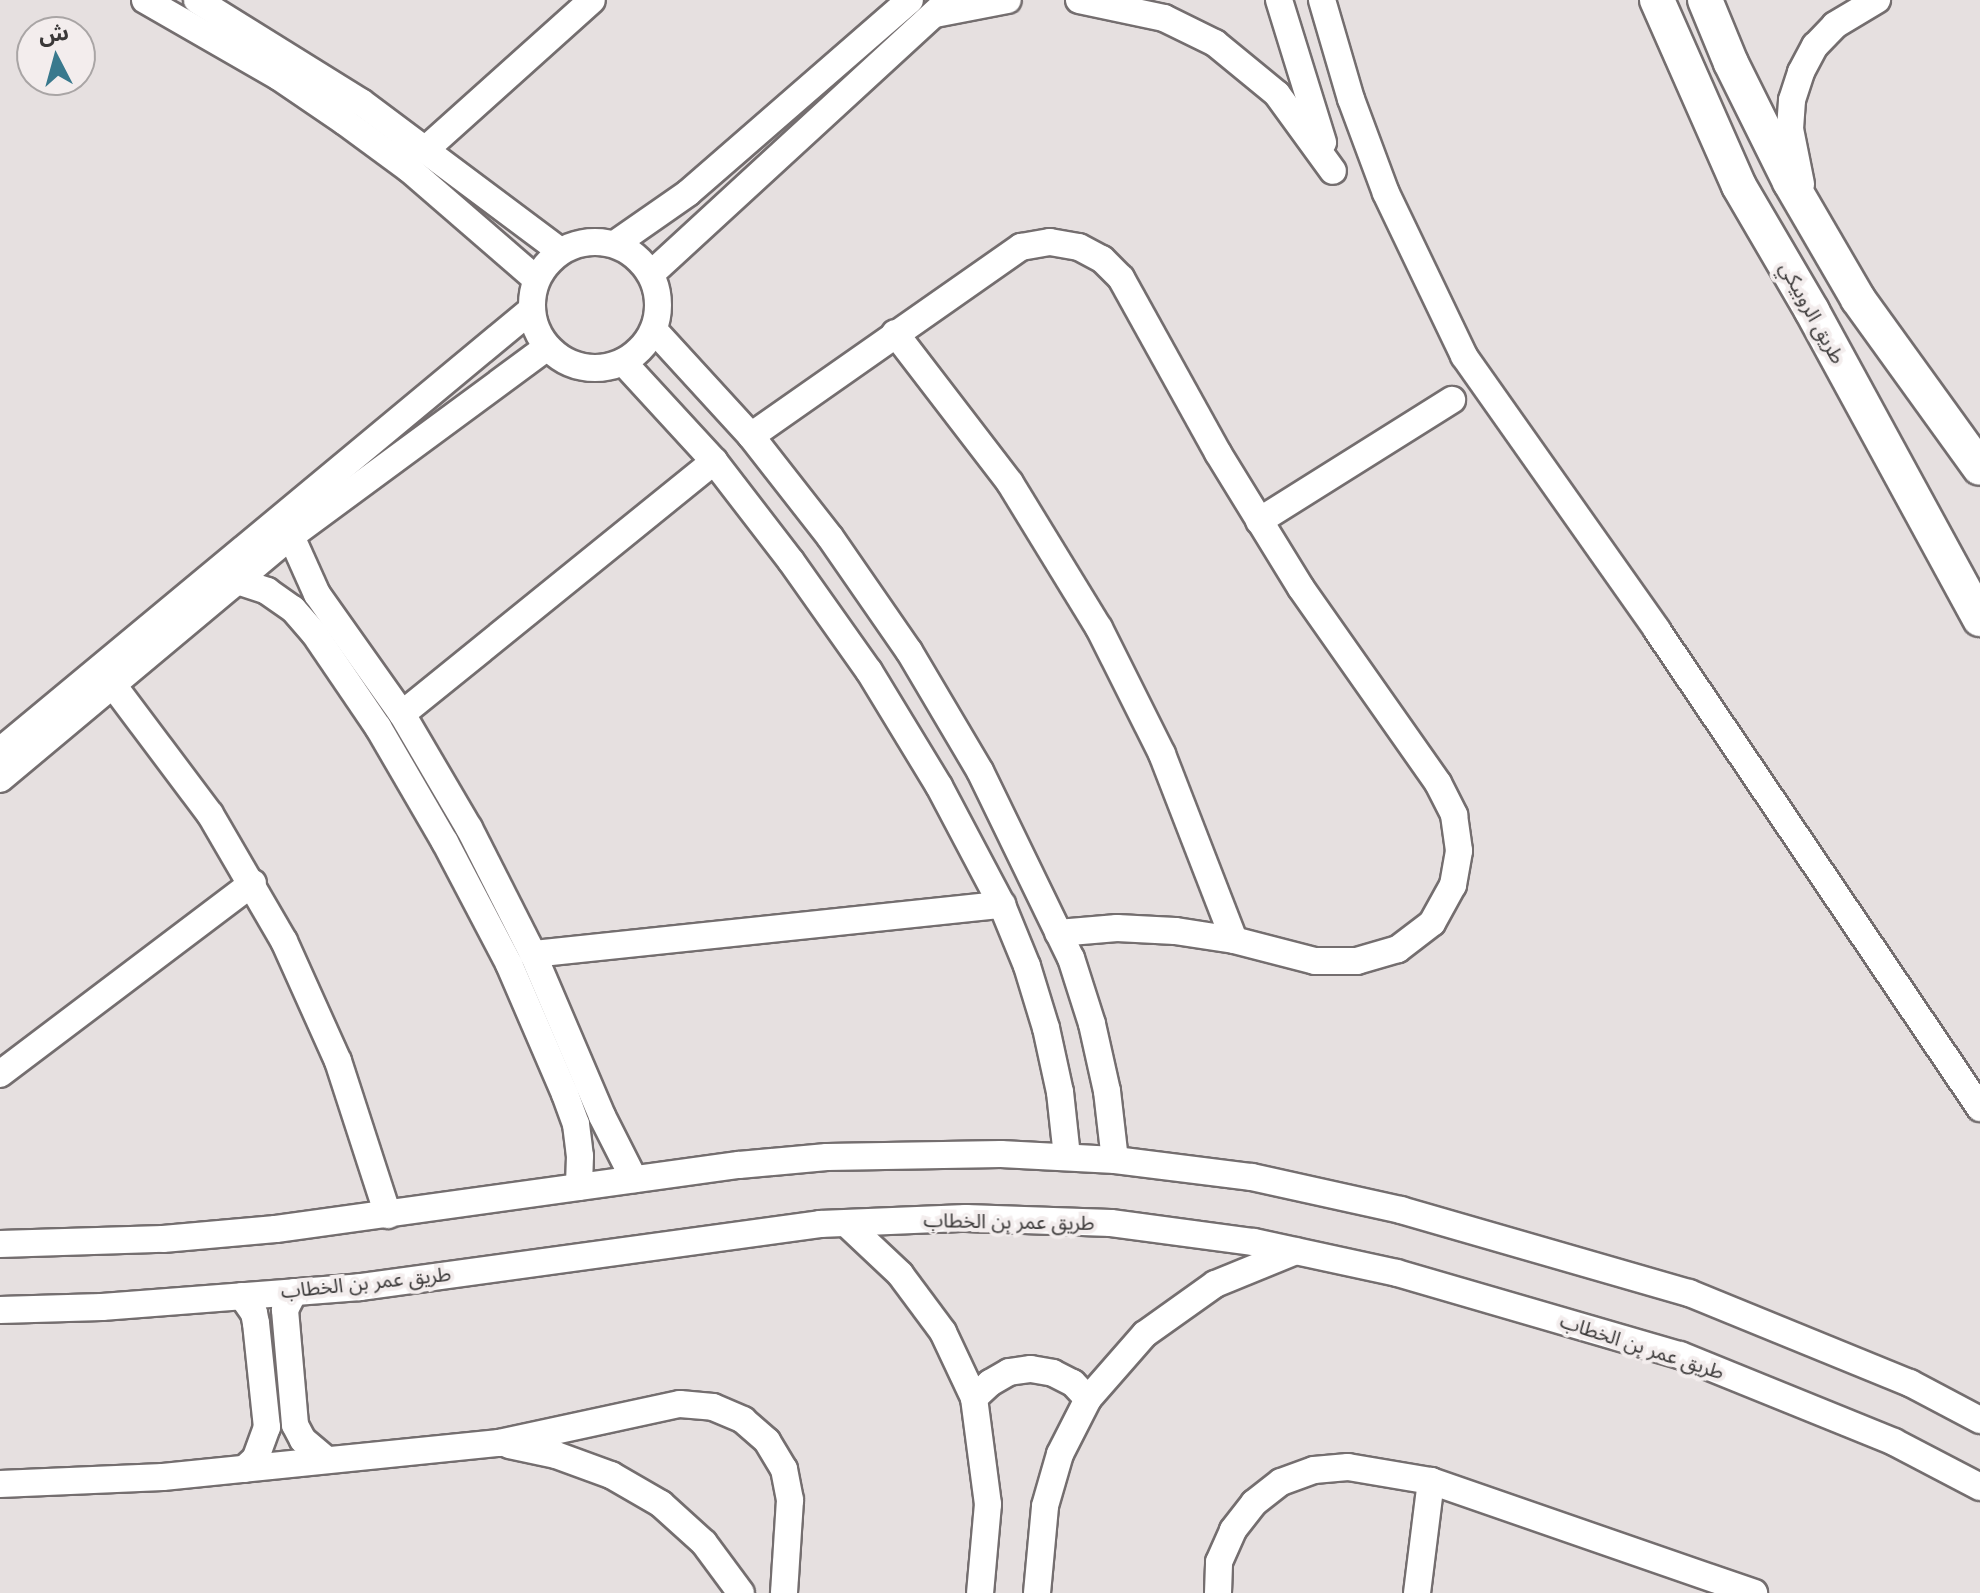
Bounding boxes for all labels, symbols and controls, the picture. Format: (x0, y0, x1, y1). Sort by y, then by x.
north arrow (16, 16, 96, 96)
text: ش (37, 18, 70, 50)
street label: طريق الروبيكي (1774, 258, 1850, 368)
street label: طريق عمر بن الخطاب (923, 1209, 1095, 1235)
street label: طريق عمر بن الخطاب (280, 1262, 452, 1304)
street label: طريق عمر بن الخطاب (1557, 1309, 1727, 1385)

